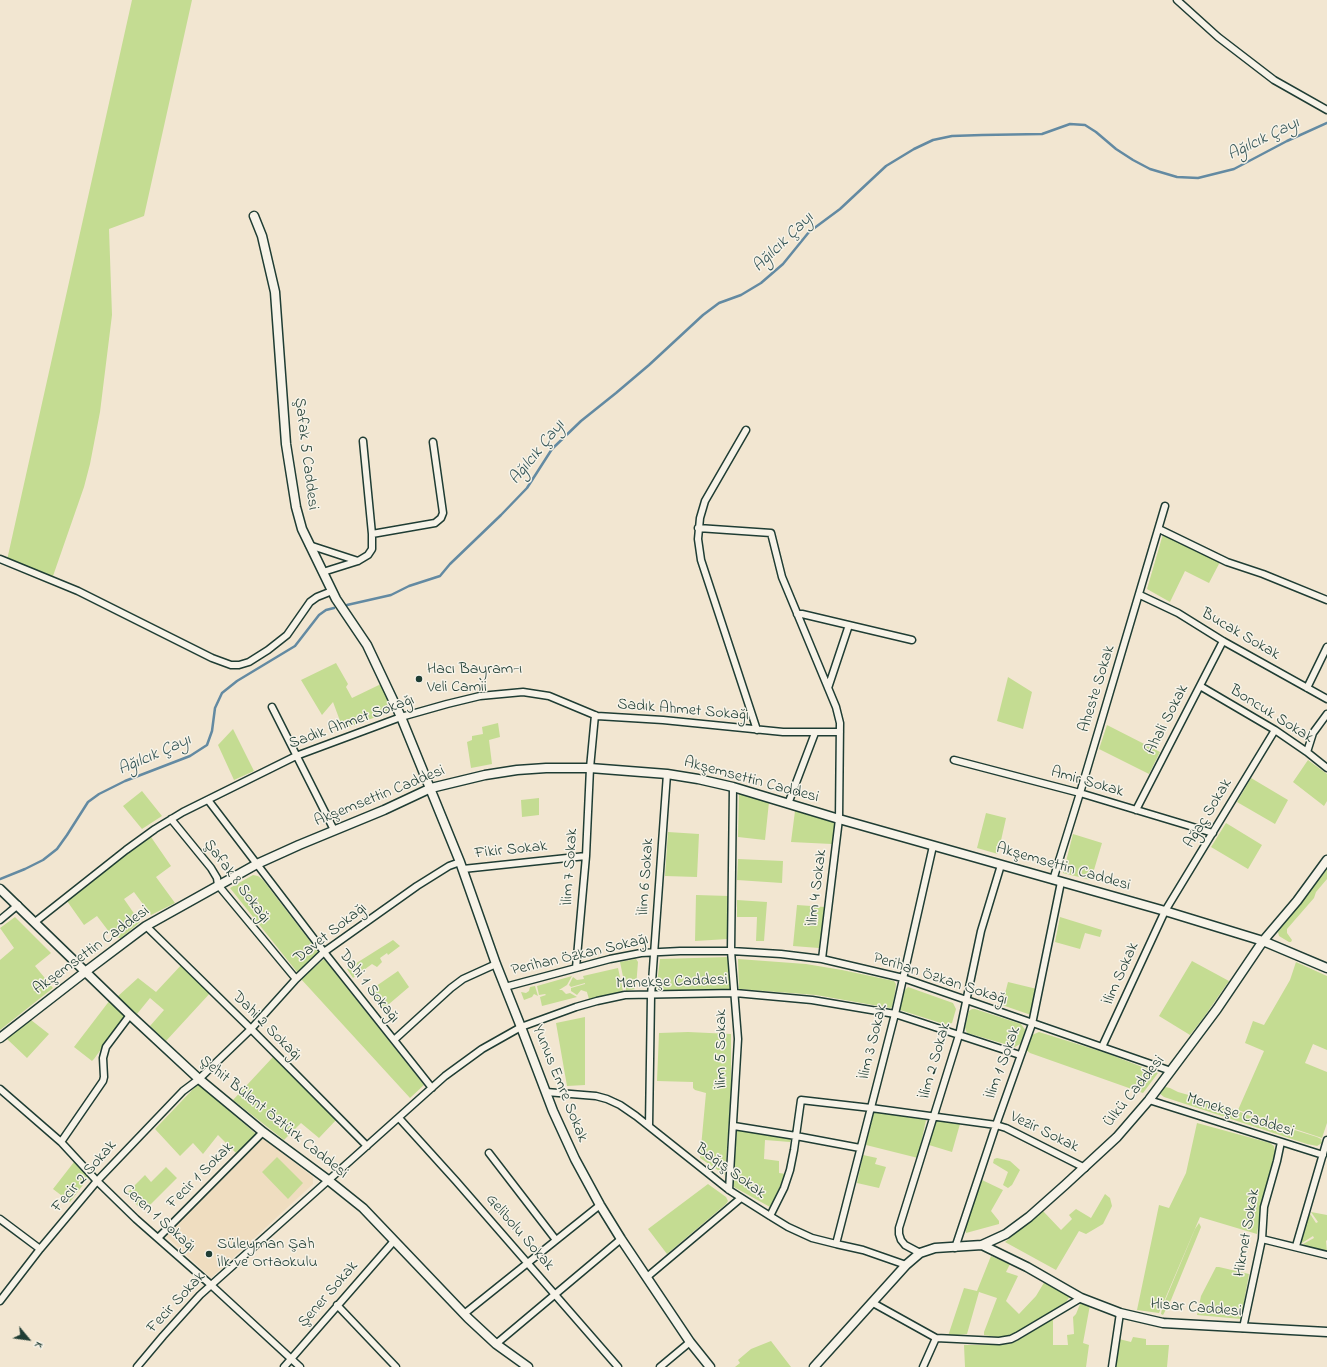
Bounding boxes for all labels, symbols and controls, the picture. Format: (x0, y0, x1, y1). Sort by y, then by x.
water label: Ağılcık Çayı (1225, 114, 1303, 166)
water label: Ağılcık Çayı (749, 209, 819, 277)
street label: Şafak 5 Caddesi (289, 397, 321, 511)
water label: Ağılcık Çayı (506, 417, 570, 489)
street label: Bucak Sokak (1197, 605, 1283, 665)
street label: Aheste Sokak (1076, 643, 1120, 735)
place label: Hacı Bayram-ı Veli Camii (427, 660, 522, 698)
marker: Hacı Bayram-ı Veli Camii (414, 674, 424, 684)
street label: Ahali Sokak (1142, 682, 1194, 758)
street label: Boncuk Sokak (1226, 682, 1316, 748)
street label: Sadık Ahmet Sokağı (287, 691, 417, 755)
street label: Sadık Ahmet Sokağı (616, 696, 750, 726)
water label: Ağılcık Çayı (116, 731, 194, 781)
street label: Akşemsettin Caddesi (681, 754, 821, 808)
street label: Akşemsettin Caddesi (312, 762, 448, 832)
street label: Amir Sokak (1048, 763, 1126, 803)
street label: Ağaç Sokak (1181, 776, 1237, 852)
street label: İlim 7 Sokak (559, 828, 583, 906)
street label: Şafak 8 Sokağı (198, 836, 274, 928)
street label: Fikir Sokak (474, 838, 548, 864)
street label: İlim 6 Sokak (635, 838, 659, 916)
street label: Akşemsettin Caddesi (994, 840, 1132, 896)
street label: İlim 4 Sokak (804, 849, 832, 927)
street label: Davet Sokağı (291, 900, 371, 968)
street label: Akşemsettin Caddesi (30, 902, 154, 1000)
street label: Perihan Özkan Sokağı (510, 931, 650, 981)
street label: İlim Sokak (1100, 940, 1144, 1008)
street label: Dahi 1 Sokağı (333, 946, 403, 1028)
street label: Perihan Özkan Sokağı (870, 949, 1010, 1011)
street label: Menekşe Caddesi (616, 971, 728, 995)
street label: Dahi 2 Sokağı (227, 988, 305, 1066)
street label: İlim 3 Sokak (855, 1002, 893, 1082)
street label: İlim 5 Sokak (712, 1009, 732, 1089)
street label: İlim 2 Sokak (916, 1021, 956, 1101)
street label: Yunus Emre Sokak (527, 1023, 591, 1145)
street label: İlim 1 Sokak (982, 1024, 1026, 1102)
street label: Şehit Bülent Öztürk Caddesi (195, 1052, 351, 1184)
street label: Ülkü Caddesi (1100, 1052, 1170, 1132)
street label: Menekşe Caddesi (1184, 1090, 1296, 1142)
street label: Vezir Sokak (1007, 1108, 1081, 1158)
street label: Fecir 2 Sokak (48, 1137, 122, 1217)
street label: Fecir 1 Sokak (164, 1139, 238, 1213)
street label: Bağış Sokak (691, 1140, 769, 1204)
street label: Ceren 1 Sokağı (117, 1181, 199, 1257)
street label: Hikmet Sokak (1231, 1188, 1265, 1278)
street label: Gelibolu Sokak (480, 1191, 558, 1275)
place label: Süleyman Şah İlk ve Ortaokulu (217, 1235, 318, 1273)
marker: Süleyman Şah İlk ve Ortaokulu (204, 1249, 214, 1259)
street label: Şener Sokak (295, 1258, 363, 1332)
street label: Fecir Sokak (144, 1268, 210, 1338)
street label: Hisar Caddesi (1150, 1295, 1242, 1323)
north arrow (8, 1319, 48, 1359)
text: K (30, 1339, 47, 1351)

